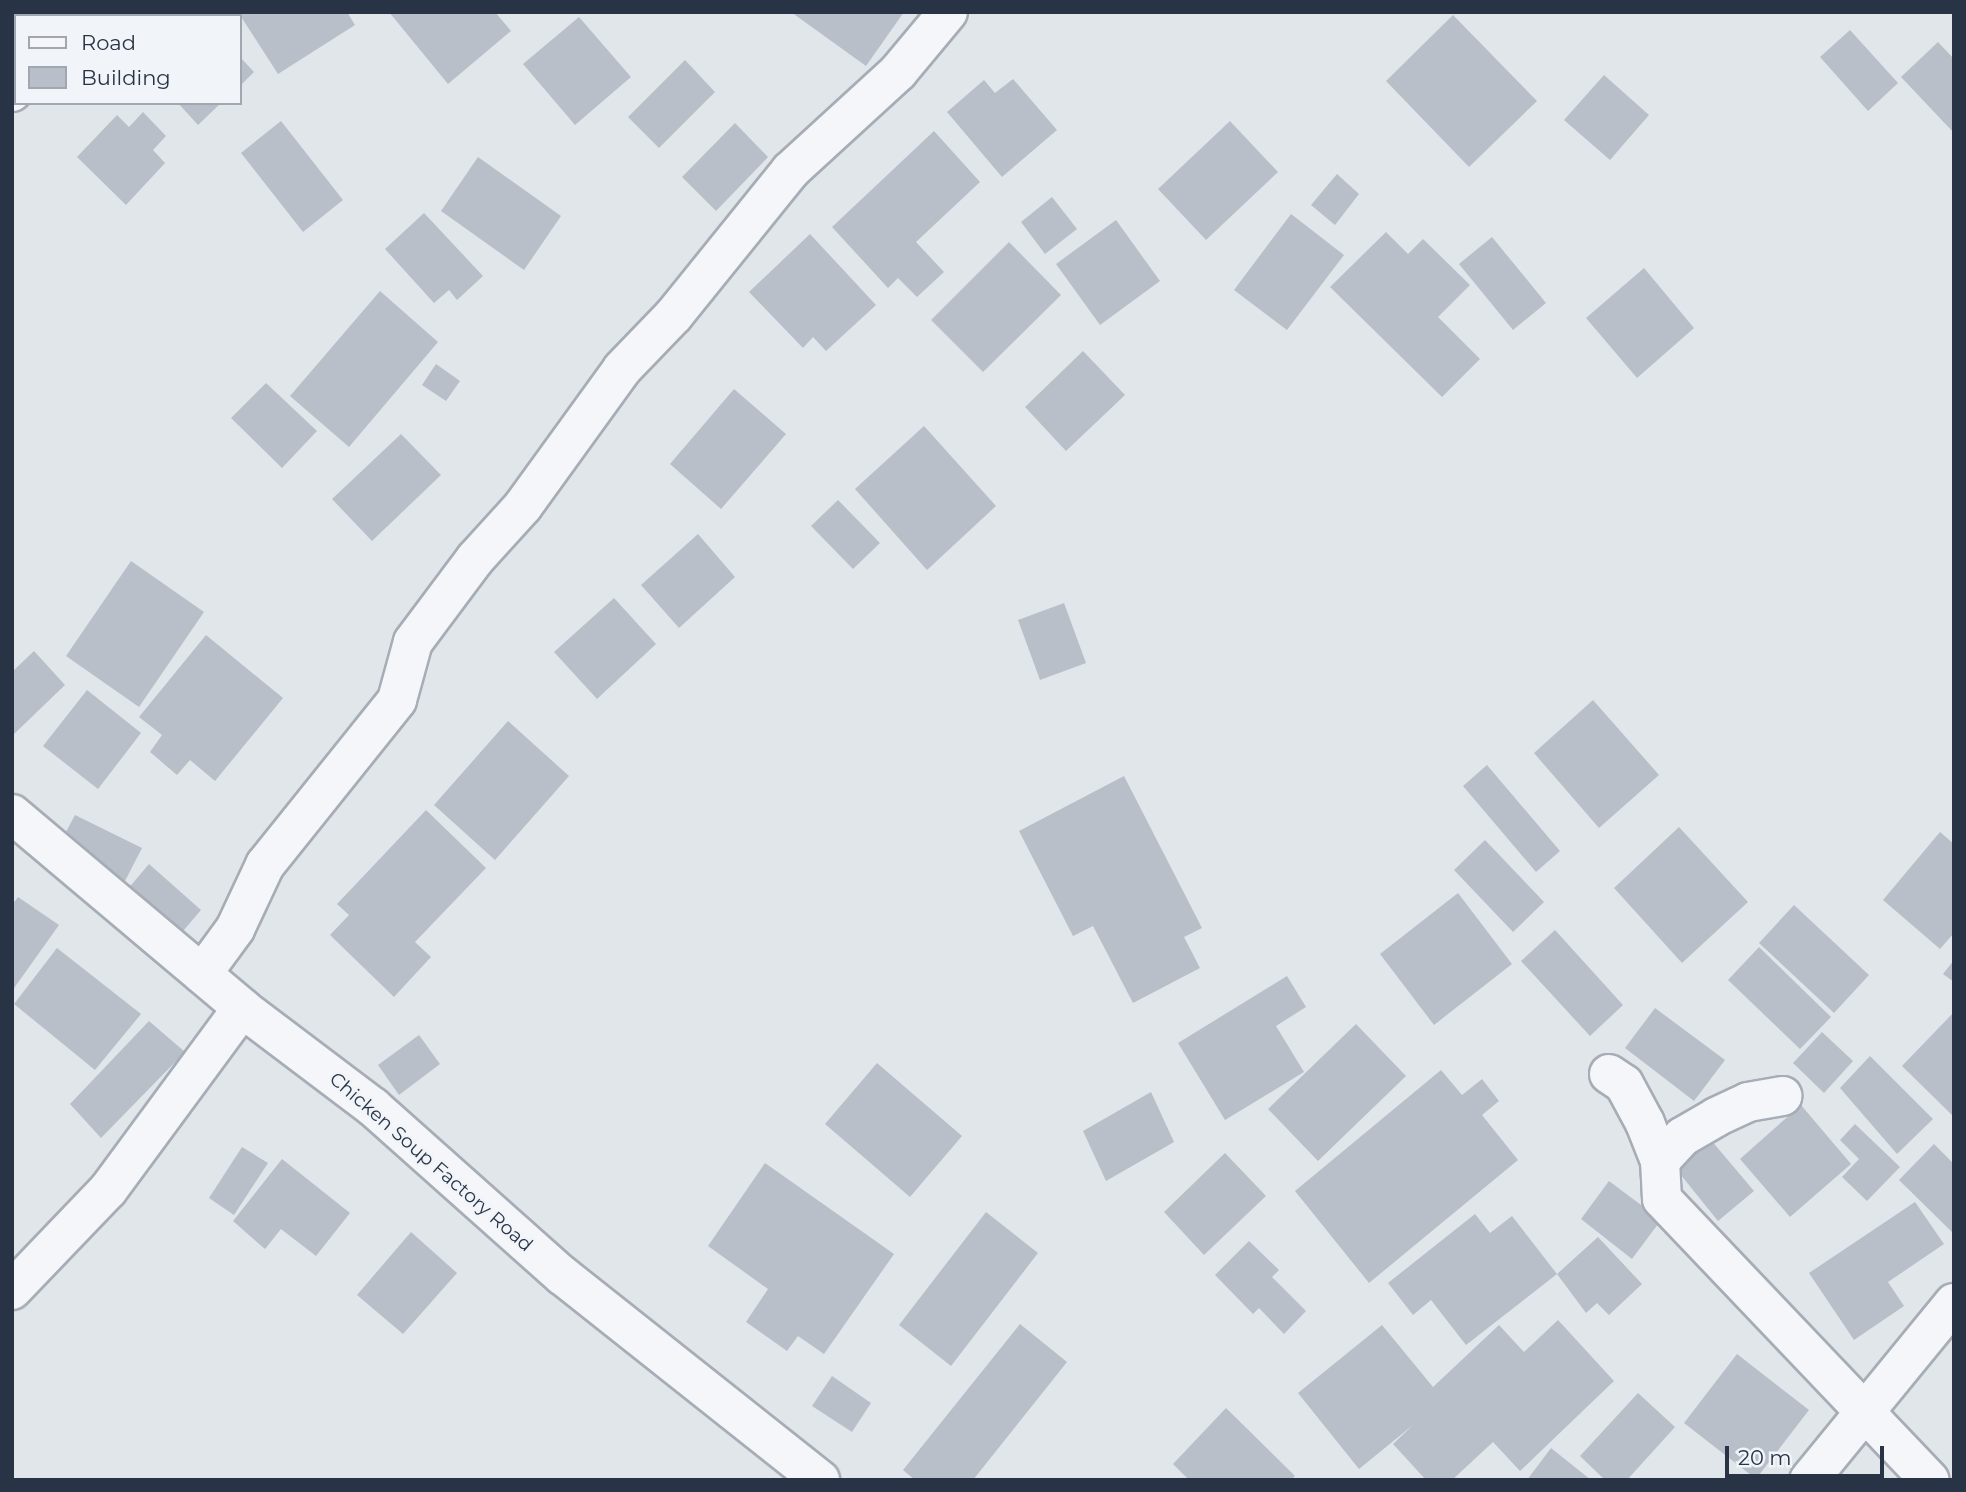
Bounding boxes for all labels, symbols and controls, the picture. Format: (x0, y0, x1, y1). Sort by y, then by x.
legend (14, 14, 242, 105)
text: Road (81, 30, 136, 55)
text: Building (81, 65, 171, 90)
street label: Chicken Soup Factory Road (325, 1068, 537, 1256)
scale bar (1728, 1432, 1887, 1476)
text: 20 m (1738, 1445, 1792, 1470)

